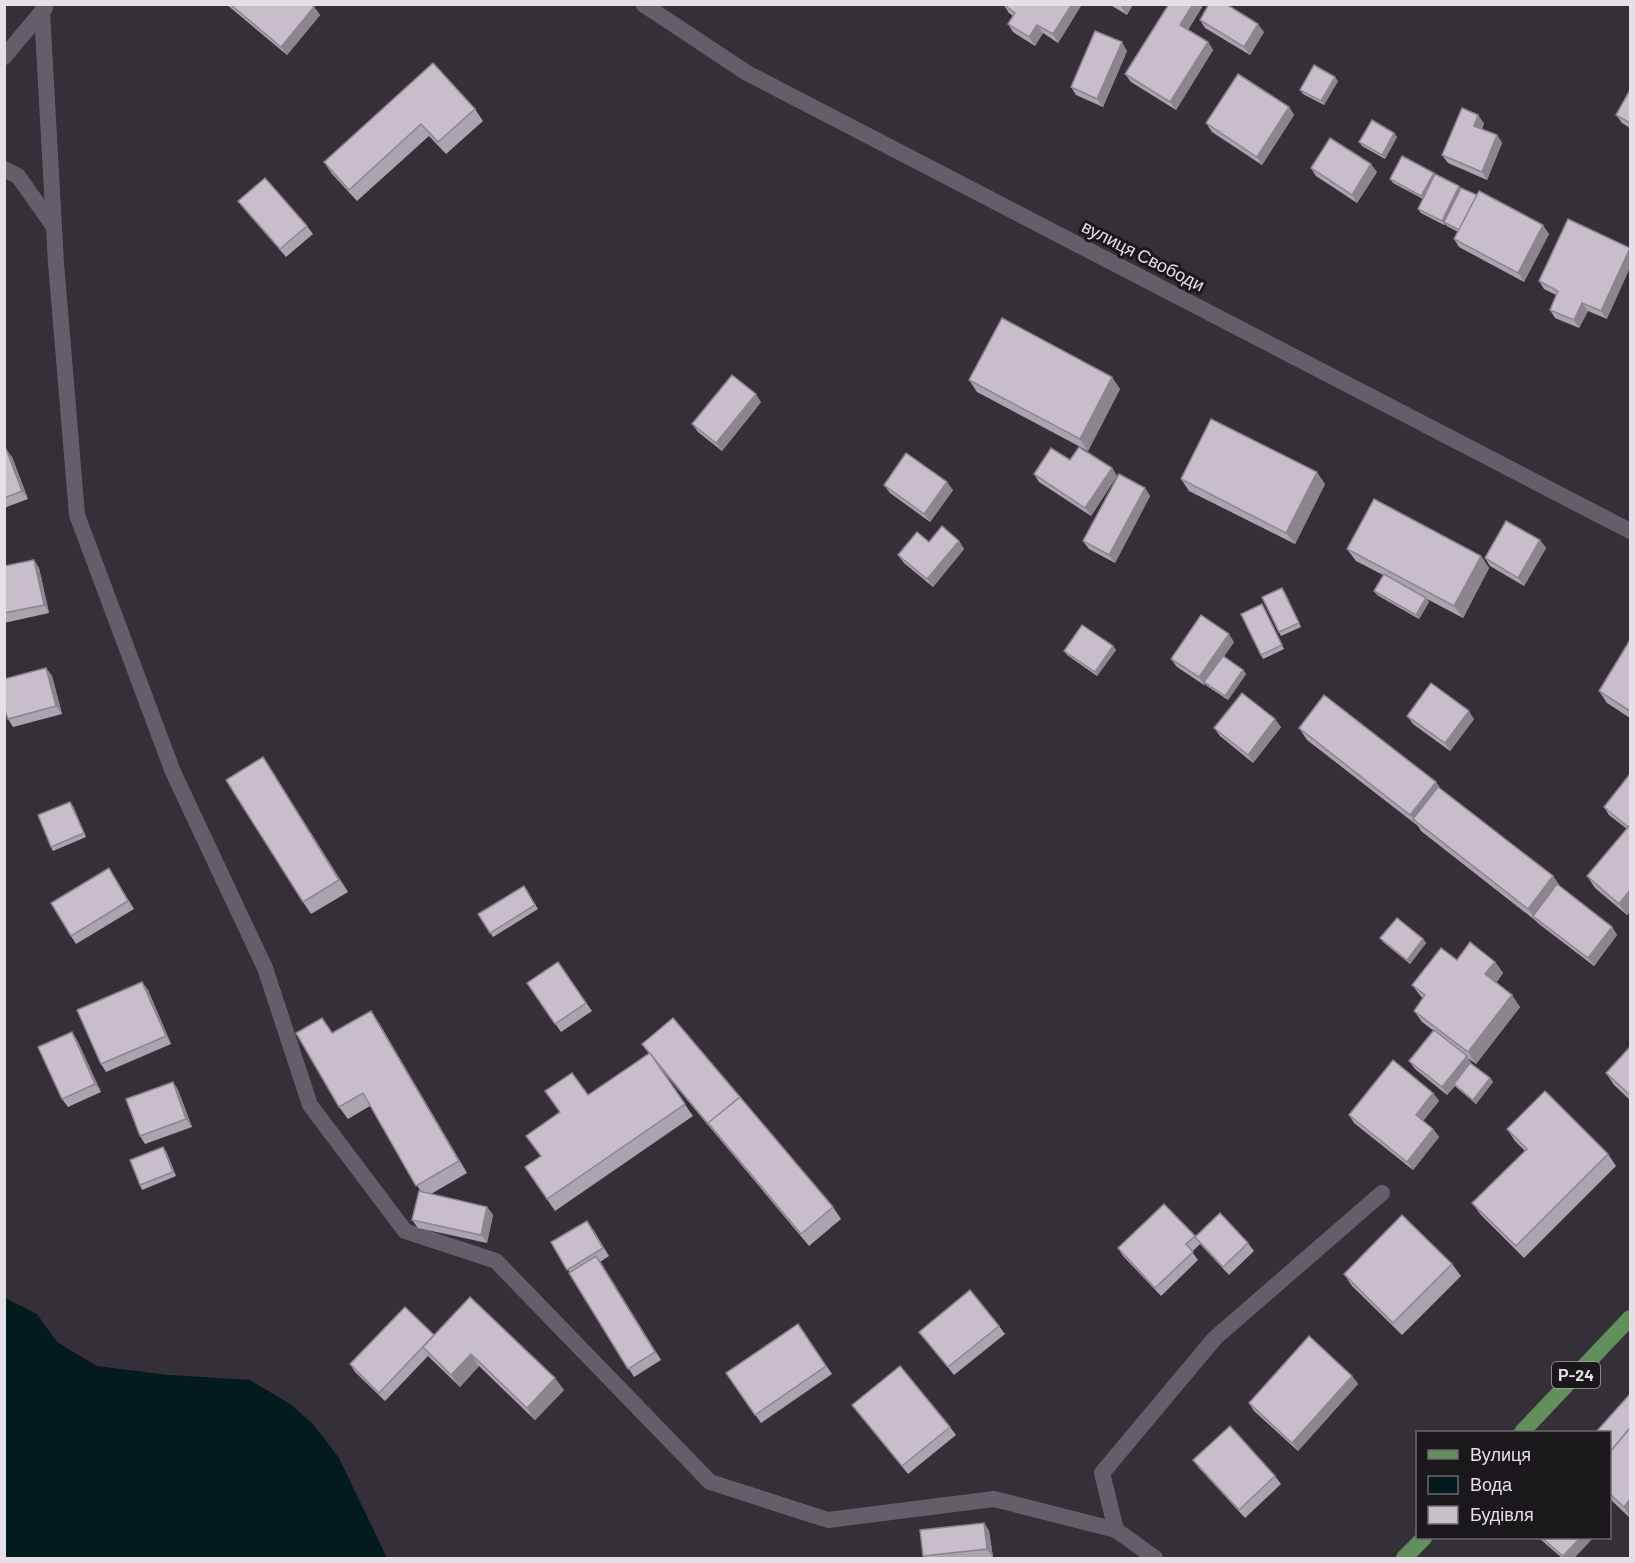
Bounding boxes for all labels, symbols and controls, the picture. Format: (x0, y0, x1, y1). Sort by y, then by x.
street label: вулиця Свободи (1078, 215, 1209, 296)
road number: Р-24 (1552, 1362, 1600, 1388)
legend (1416, 1431, 1611, 1539)
text: Вулиця (1470, 1443, 1531, 1465)
text: Вода (1470, 1473, 1513, 1495)
text: Будівля (1470, 1503, 1534, 1525)

